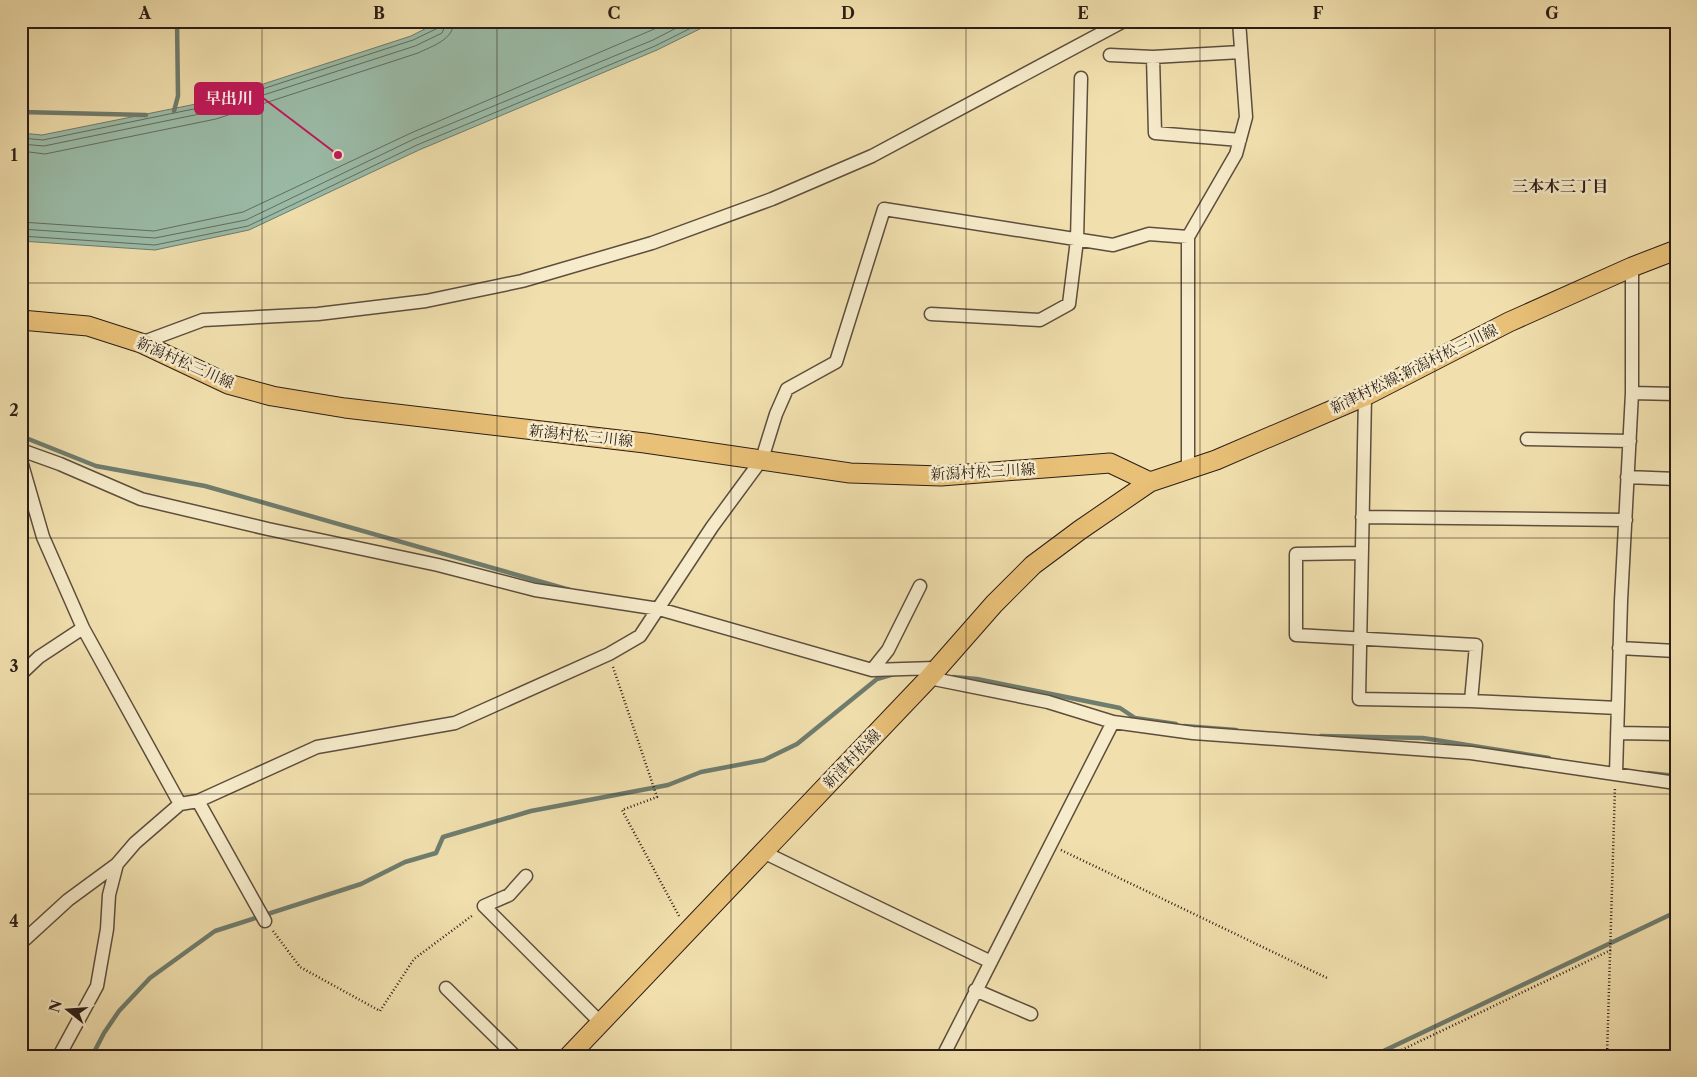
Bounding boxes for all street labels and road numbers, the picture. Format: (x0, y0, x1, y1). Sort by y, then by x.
street label: 新津村松線;新潟村松三川線 (1327, 320, 1501, 417)
street label: 新潟村松三川線 (133, 333, 237, 393)
street label: 新潟村松三川線 (528, 421, 634, 450)
street label: 新潟村松三川線 (930, 459, 1036, 484)
street label: 新津村松線 (819, 725, 885, 792)

